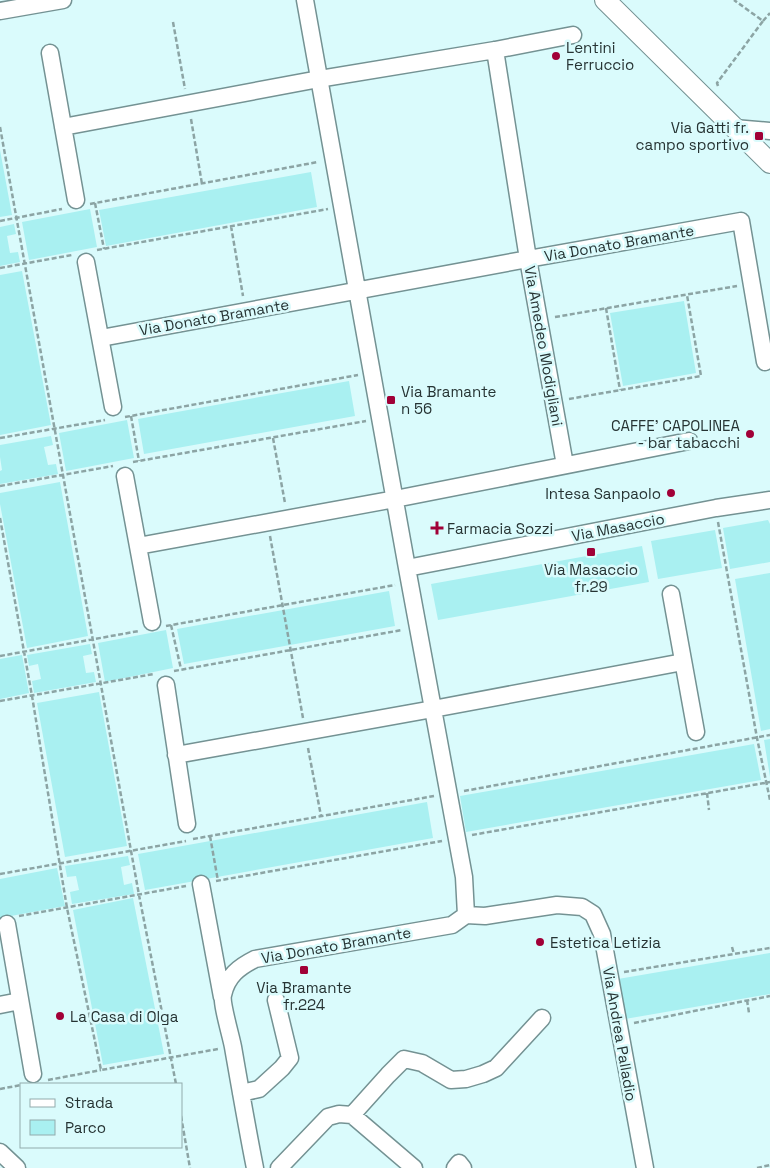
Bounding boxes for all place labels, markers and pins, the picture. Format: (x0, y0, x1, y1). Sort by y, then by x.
place label: Lentini Ferruccio (566, 38, 634, 74)
marker: Lentini Ferruccio (550, 50, 562, 62)
place label: Via Gatti fr. campo sportivo (636, 118, 749, 154)
marker: Via Gatti fr. campo sportivo (753, 130, 765, 142)
place label: Via Bramante n 56 (401, 382, 497, 418)
marker: Via Bramante n 56 (385, 394, 397, 406)
place label: CAFFE' CAPOLINEA - bar tabacchi (611, 416, 741, 452)
marker: CAFFE' CAPOLINEA - bar tabacchi (744, 428, 756, 440)
place label: Intesa Sanpaolo (545, 484, 661, 503)
marker: Intesa Sanpaolo (665, 487, 677, 499)
place label: Farmacia Sozzi (447, 519, 553, 538)
marker: Farmacia Sozzi (431, 522, 443, 534)
marker: Via Masaccio fr.29 (585, 546, 597, 558)
place label: Via Masaccio fr.29 (544, 560, 638, 596)
place label: Estetica Letizia (550, 933, 661, 952)
marker: Estetica Letizia (534, 936, 546, 948)
marker: Via Bramante fr.224 (298, 964, 310, 976)
place label: Via Bramante fr.224 (256, 978, 352, 1014)
place label: La Casa di Olga (70, 1007, 179, 1026)
marker: La Casa di Olga (54, 1010, 66, 1022)

